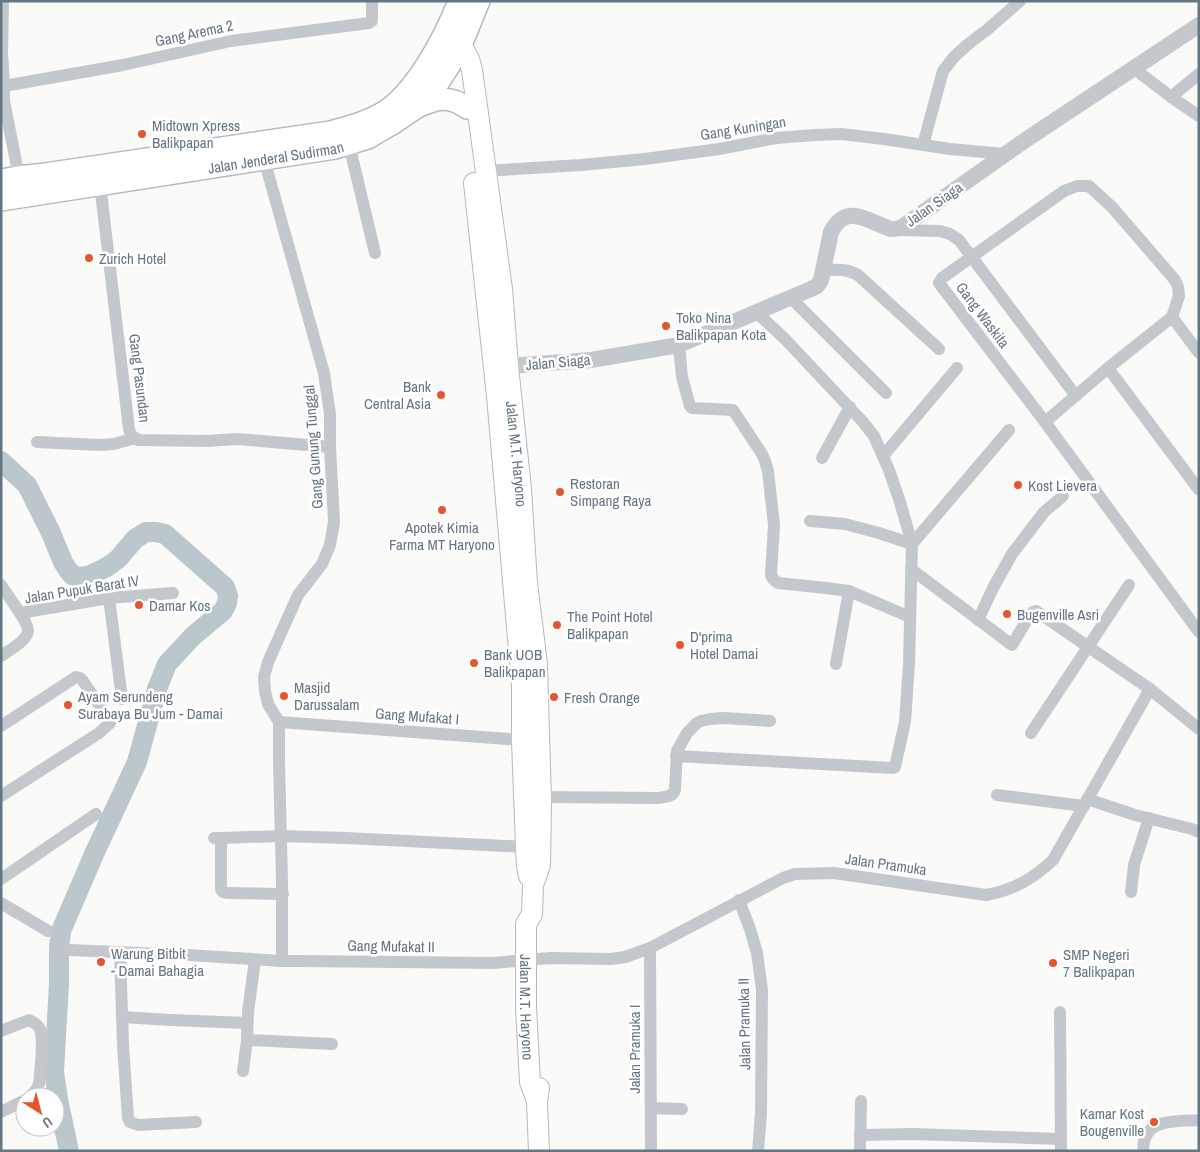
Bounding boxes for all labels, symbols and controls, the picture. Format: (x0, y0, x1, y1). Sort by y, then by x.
street label: Gang Arema 2 (153, 14, 235, 52)
street label: Gang Kuningan (699, 111, 787, 145)
place label: Midtown Xpress Balikpapan (152, 115, 240, 153)
marker: Midtown Xpress Balikpapan (136, 128, 148, 140)
street label: Jalan Jenderal Sudirman (206, 136, 346, 178)
street label: Jalan Siaga (901, 177, 967, 231)
place label: Zurich Hotel (99, 248, 166, 269)
marker: Zurich Hotel (83, 252, 95, 264)
street label: Gang Waskita (951, 278, 1015, 352)
place label: Toko Nina Balikpapan Kota (676, 307, 766, 345)
marker: Toko Nina Balikpapan Kota (660, 320, 672, 332)
street label: Gang Pasundan (124, 333, 156, 423)
street label: Jalan Siaga (525, 349, 591, 375)
place label: Bank Central Asia (364, 376, 432, 414)
street label: Gang Gunung Tunggal (298, 384, 328, 510)
marker: Bank Central Asia (435, 389, 447, 401)
street label: Jalan M.T. Haryono (501, 400, 533, 508)
place label: Restoran Simpang Raya (570, 473, 652, 511)
place label: Kost Lievera (1028, 475, 1097, 496)
marker: Kost Lievera (1012, 479, 1024, 491)
marker: Restoran Simpang Raya (554, 486, 566, 498)
marker: Apotek Kimia Farma MT Haryono (436, 504, 448, 516)
place label: Apotek Kimia Farma MT Haryono (389, 517, 495, 555)
street label: Jalan Pupuk Barat IV (23, 569, 141, 608)
place label: Damar Kos (149, 595, 211, 616)
marker: Damar Kos (133, 599, 145, 611)
place label: Bugenville Asri (1017, 604, 1099, 625)
place label: The Point Hotel Balikpapan (567, 606, 652, 644)
marker: Bugenville Asri (1001, 608, 1013, 620)
marker: The Point Hotel Balikpapan (551, 619, 563, 631)
place label: D'prima Hotel Damai (690, 626, 758, 664)
marker: D'prima Hotel Damai (674, 639, 686, 651)
place label: Bank UOB Balikpapan (484, 644, 546, 682)
marker: Bank UOB Balikpapan (468, 657, 480, 669)
place label: Masjid Darussalam (294, 677, 360, 715)
place label: Ayam Serundeng Surabaya Bu Jum - Damai (77, 686, 223, 724)
place label: Fresh Orange (564, 687, 640, 708)
marker: Masjid Darussalam (278, 690, 290, 702)
marker: Fresh Orange (548, 691, 560, 703)
marker: Ayam Serundeng Surabaya Bu Jum - Damai (62, 699, 74, 711)
street label: Gang Mufakat I (374, 703, 460, 729)
street label: Jalan Pramuka (844, 848, 928, 880)
street label: Gang Mufakat II (347, 935, 435, 957)
place label: Warung Bitbit - Damai Bahagia (111, 943, 204, 981)
place label: SMP Negeri 7 Balikpapan (1063, 944, 1135, 982)
street label: Jalan M.T. Haryono (515, 954, 539, 1061)
marker: Warung Bitbit - Damai Bahagia (95, 956, 107, 968)
marker: SMP Negeri 7 Balikpapan (1047, 957, 1059, 969)
street label: Jalan Pramuka II (733, 978, 755, 1070)
street label: Jalan Pramuka I (624, 1005, 645, 1093)
north arrow (15, 1087, 65, 1137)
place label: Kamar Kost Bougenville (1080, 1103, 1145, 1141)
text: U (39, 1113, 56, 1132)
marker: Kamar Kost Bougenville (1148, 1116, 1160, 1128)

